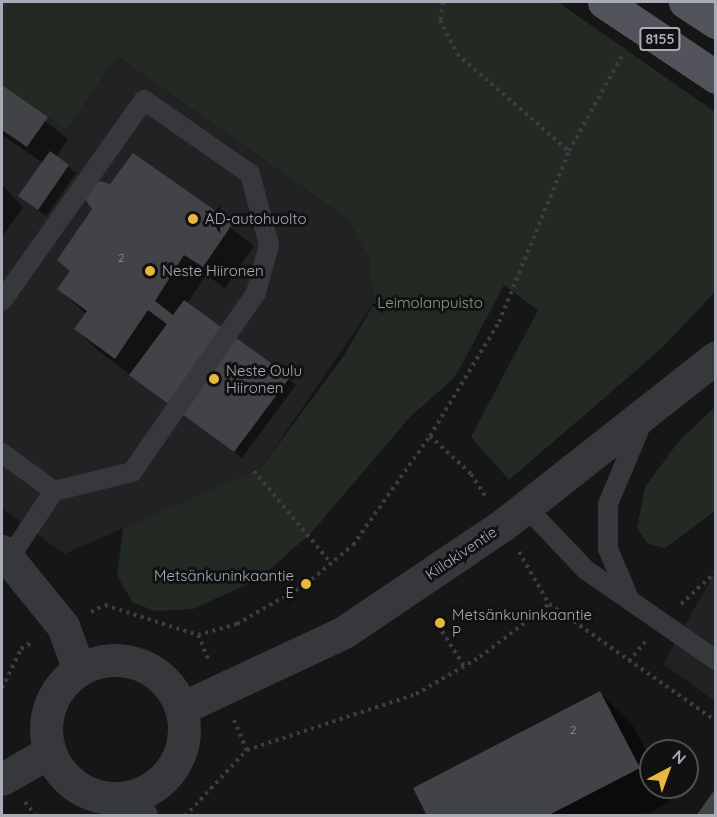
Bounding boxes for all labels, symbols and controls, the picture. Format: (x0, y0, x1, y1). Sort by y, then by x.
road number: 8155 (639, 28, 681, 50)
place label: AD-autohuolto (205, 210, 306, 228)
marker: AD-autohuolto (186, 212, 200, 226)
house number: 2 (118, 251, 124, 265)
place label: Neste Hiironen (162, 262, 264, 280)
marker: Neste Hiironen (143, 264, 157, 278)
park label: Leimolanpuisto (377, 294, 483, 312)
place label: Neste Oulu Hiironen (226, 361, 302, 396)
marker: Neste Oulu Hiironen (207, 372, 221, 386)
street label: Kiilakiventie (422, 523, 500, 583)
place label: Metsänkuninkaantie E (154, 566, 294, 601)
marker: Metsänkuninkaantie E (299, 577, 313, 591)
place label: Metsänkuninkaantie P (452, 605, 592, 640)
marker: Metsänkuninkaantie P (433, 616, 447, 630)
house number: 2 (570, 723, 576, 737)
north arrow (639, 739, 699, 799)
text: N (668, 746, 690, 768)

